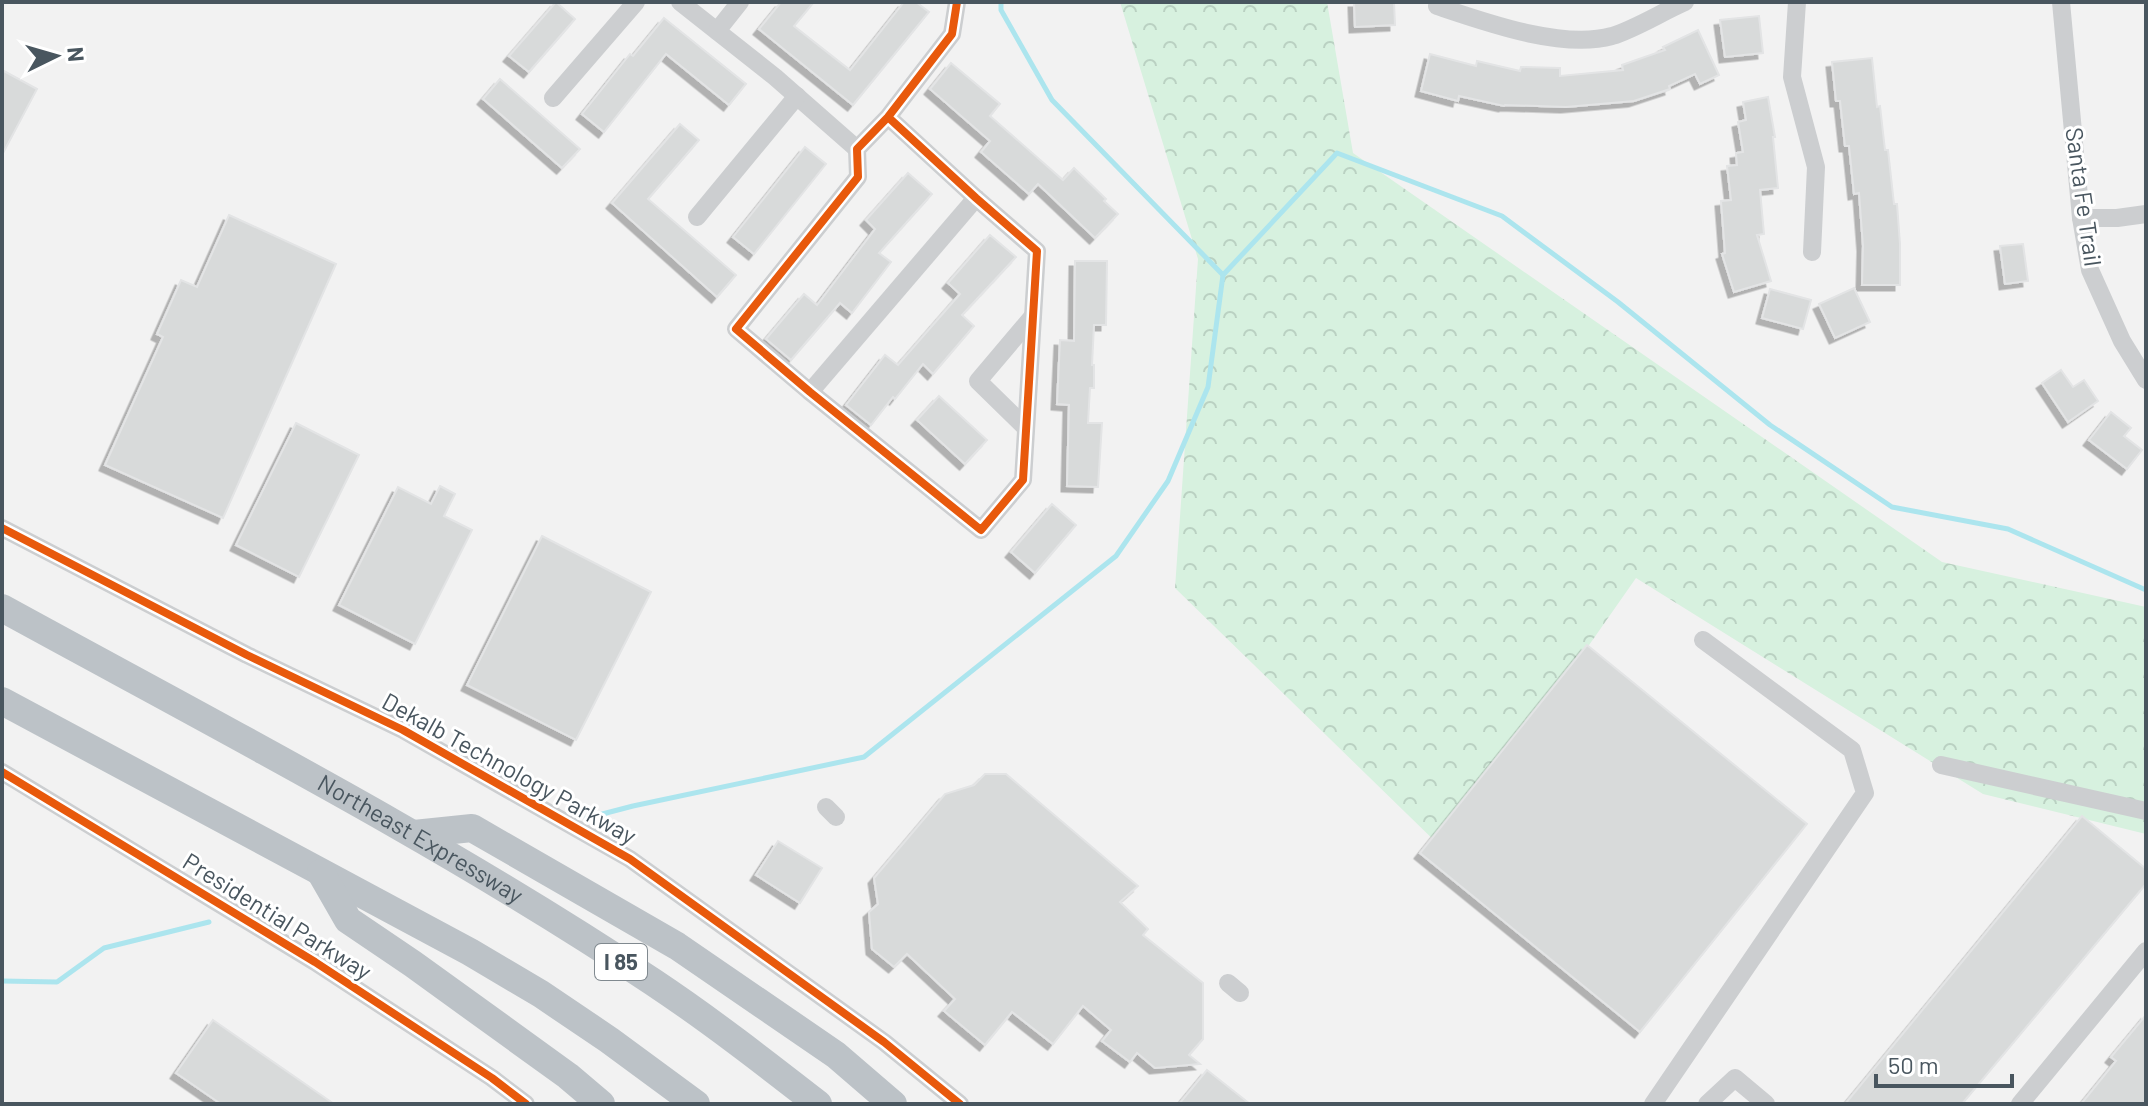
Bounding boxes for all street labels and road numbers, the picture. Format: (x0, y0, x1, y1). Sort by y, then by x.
street label: Santa Fe Trail (2060, 125, 2109, 268)
street label: Dekalb Technology Parkway (378, 686, 642, 850)
street label: Northeast Expressway (313, 767, 529, 909)
street label: Presidential Parkway (178, 846, 377, 985)
road number: I 85 (595, 944, 647, 980)

